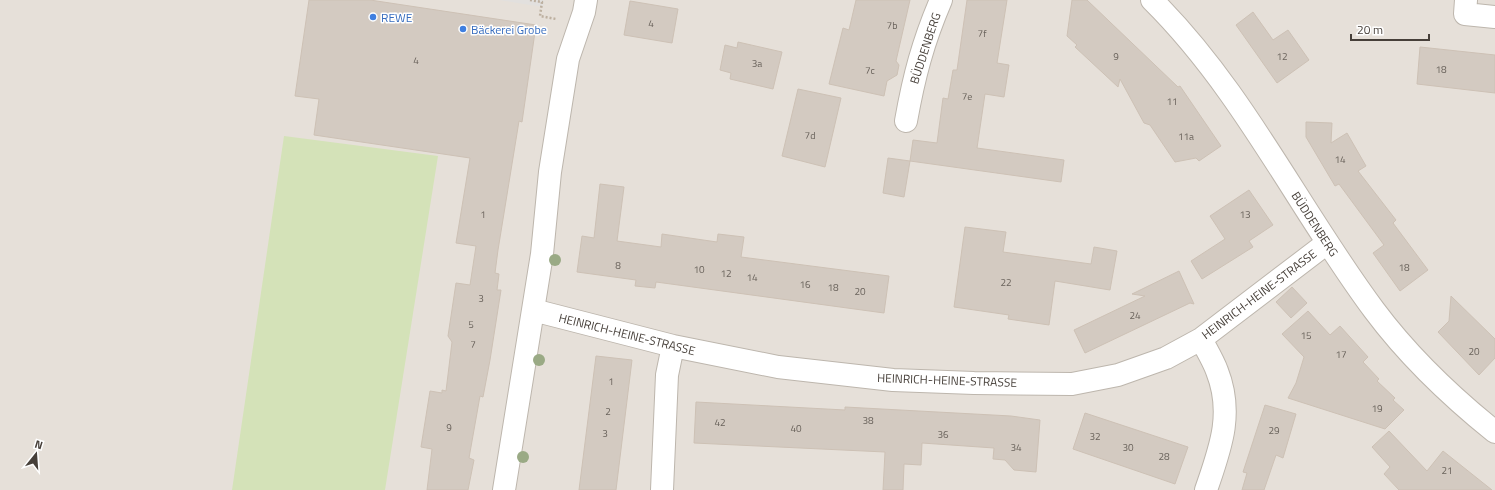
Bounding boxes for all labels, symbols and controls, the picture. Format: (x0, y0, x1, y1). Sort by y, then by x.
place label: REWE (381, 8, 413, 27)
street label: BÜDDENBERG (905, 10, 945, 86)
marker: REWE (368, 12, 378, 22)
house number: 4 (648, 16, 654, 31)
scale bar (1351, 16, 1429, 42)
house number: 7b (887, 18, 897, 33)
place label: Bäckerei Grobe (471, 20, 547, 39)
text: 20 m (1357, 20, 1383, 39)
marker: Bäckerei Grobe (458, 24, 468, 34)
house number: 7f (978, 26, 987, 41)
house number: 9 (1113, 49, 1119, 64)
house number: 12 (1276, 49, 1288, 64)
house number: 4 (413, 53, 419, 68)
house number: 3a (752, 56, 762, 71)
house number: 18 (1435, 62, 1447, 77)
house number: 7c (865, 63, 875, 78)
house number: 7e (962, 89, 972, 104)
house number: 11 (1166, 94, 1178, 109)
house number: 7d (805, 128, 815, 143)
house number: 11a (1178, 129, 1194, 144)
house number: 14 (1334, 152, 1346, 167)
street label: BÜDDENBERG (1287, 188, 1343, 260)
house number: 1 (480, 207, 486, 222)
house number: 13 (1239, 207, 1251, 222)
street label: HEINRICH-HEINE-STRASSE (1197, 244, 1321, 344)
house number: 8 (615, 258, 621, 273)
house number: 18 (1398, 260, 1410, 275)
house number: 10 (693, 262, 705, 277)
house number: 12 (720, 266, 732, 281)
house number: 14 (746, 270, 758, 285)
house number: 22 (1000, 275, 1012, 290)
house number: 16 (799, 277, 811, 292)
house number: 18 (827, 280, 839, 295)
house number: 20 (854, 284, 866, 299)
house number: 3 (478, 291, 484, 306)
street label: HEINRICH-HEINE-STRASSE (557, 308, 698, 360)
house number: 24 (1129, 308, 1141, 323)
house number: 5 (468, 317, 474, 332)
house number: 15 (1300, 328, 1312, 343)
house number: 7 (470, 337, 476, 352)
house number: 20 (1468, 344, 1480, 359)
house number: 17 (1335, 347, 1347, 362)
street label: HEINRICH-HEINE-STRASSE (877, 368, 1018, 392)
house number: 1 (608, 374, 614, 389)
house number: 19 (1371, 401, 1383, 416)
house number: 2 (605, 404, 611, 419)
house number: 38 (862, 413, 874, 428)
house number: 42 (714, 415, 726, 430)
house number: 9 (446, 420, 452, 435)
house number: 40 (790, 421, 802, 436)
house number: 29 (1268, 423, 1280, 438)
house number: 3 (602, 426, 608, 441)
house number: 36 (937, 427, 949, 442)
house number: 32 (1089, 429, 1101, 444)
north arrow (16, 434, 56, 474)
text: N (33, 436, 45, 453)
house number: 34 (1010, 440, 1022, 455)
house number: 30 (1122, 440, 1134, 455)
house number: 28 (1158, 449, 1170, 464)
house number: 21 (1441, 463, 1453, 478)

